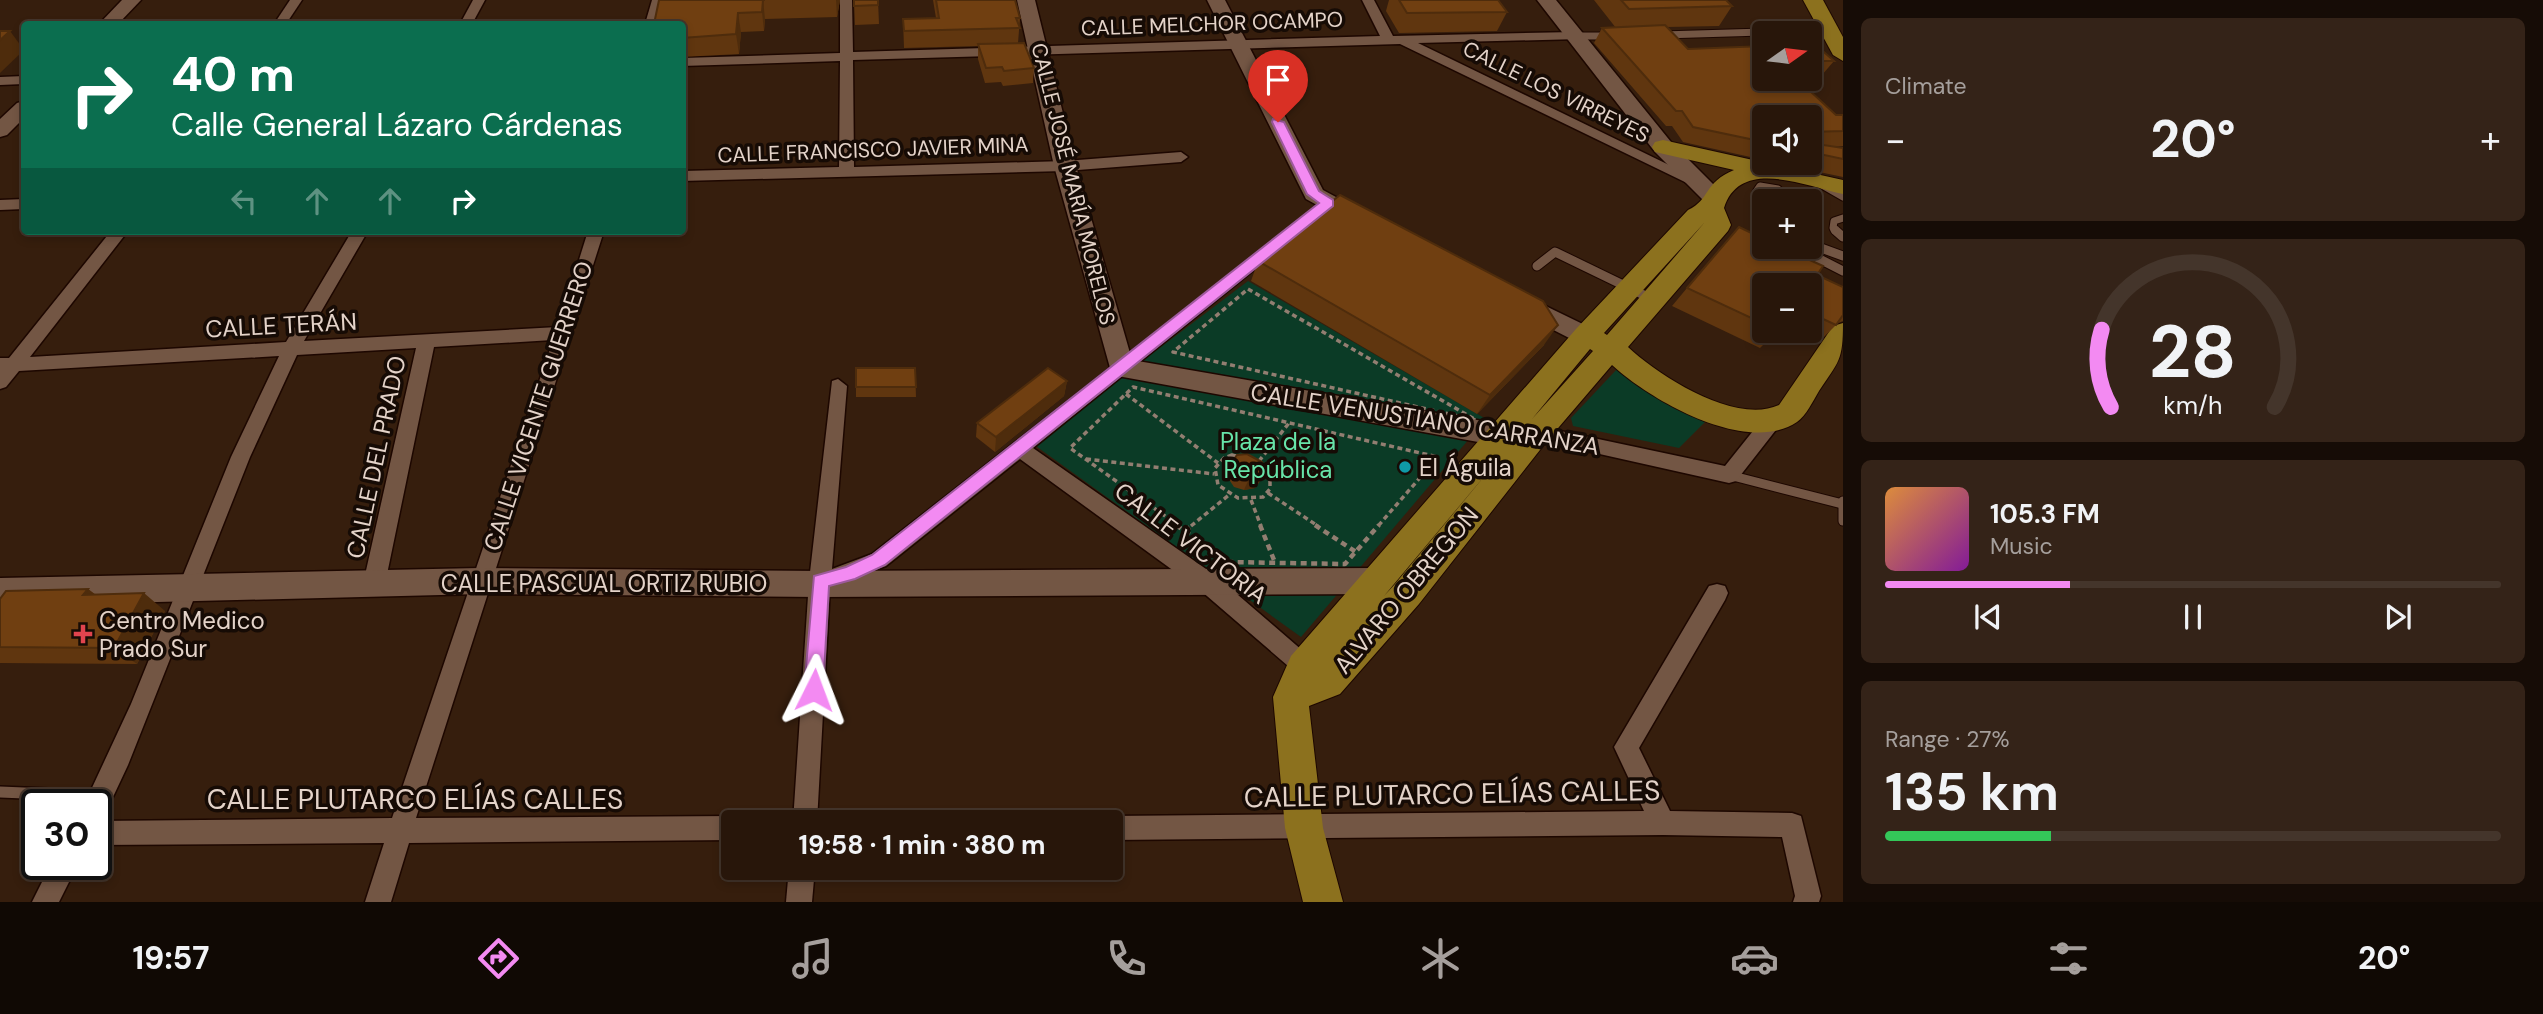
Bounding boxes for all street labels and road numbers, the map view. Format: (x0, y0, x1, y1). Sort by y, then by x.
street label: CALLE MELCHOR OCAMPO (1081, 5, 1343, 43)
street label: CALLE LOS VIRREYES (1458, 35, 1654, 149)
street label: CALLE JOSÉ MARÍA MORELOS (1024, 40, 1122, 328)
street label: CALLE FRANCISCO JAVIER MINA (717, 131, 1029, 169)
street label: CALLE VICENTE GUERRERO (476, 257, 600, 555)
street label: CALLE TERÁN (204, 306, 358, 344)
street label: CALLE DEL PRADO (339, 353, 413, 561)
street label: CALLE VENUSTIANO CARRANZA (1248, 376, 1602, 462)
street label: CALLE VICTORIA (1108, 475, 1274, 611)
street label: ALVARO OBREGON (1327, 500, 1485, 680)
street label: CALLE PASCUAL ORTIZ RUBIO (441, 568, 767, 599)
street label: CALLE PLUTARCO ELÍAS CALLES (1243, 772, 1661, 816)
street label: CALLE PLUTARCO ELÍAS CALLES (207, 781, 623, 818)

